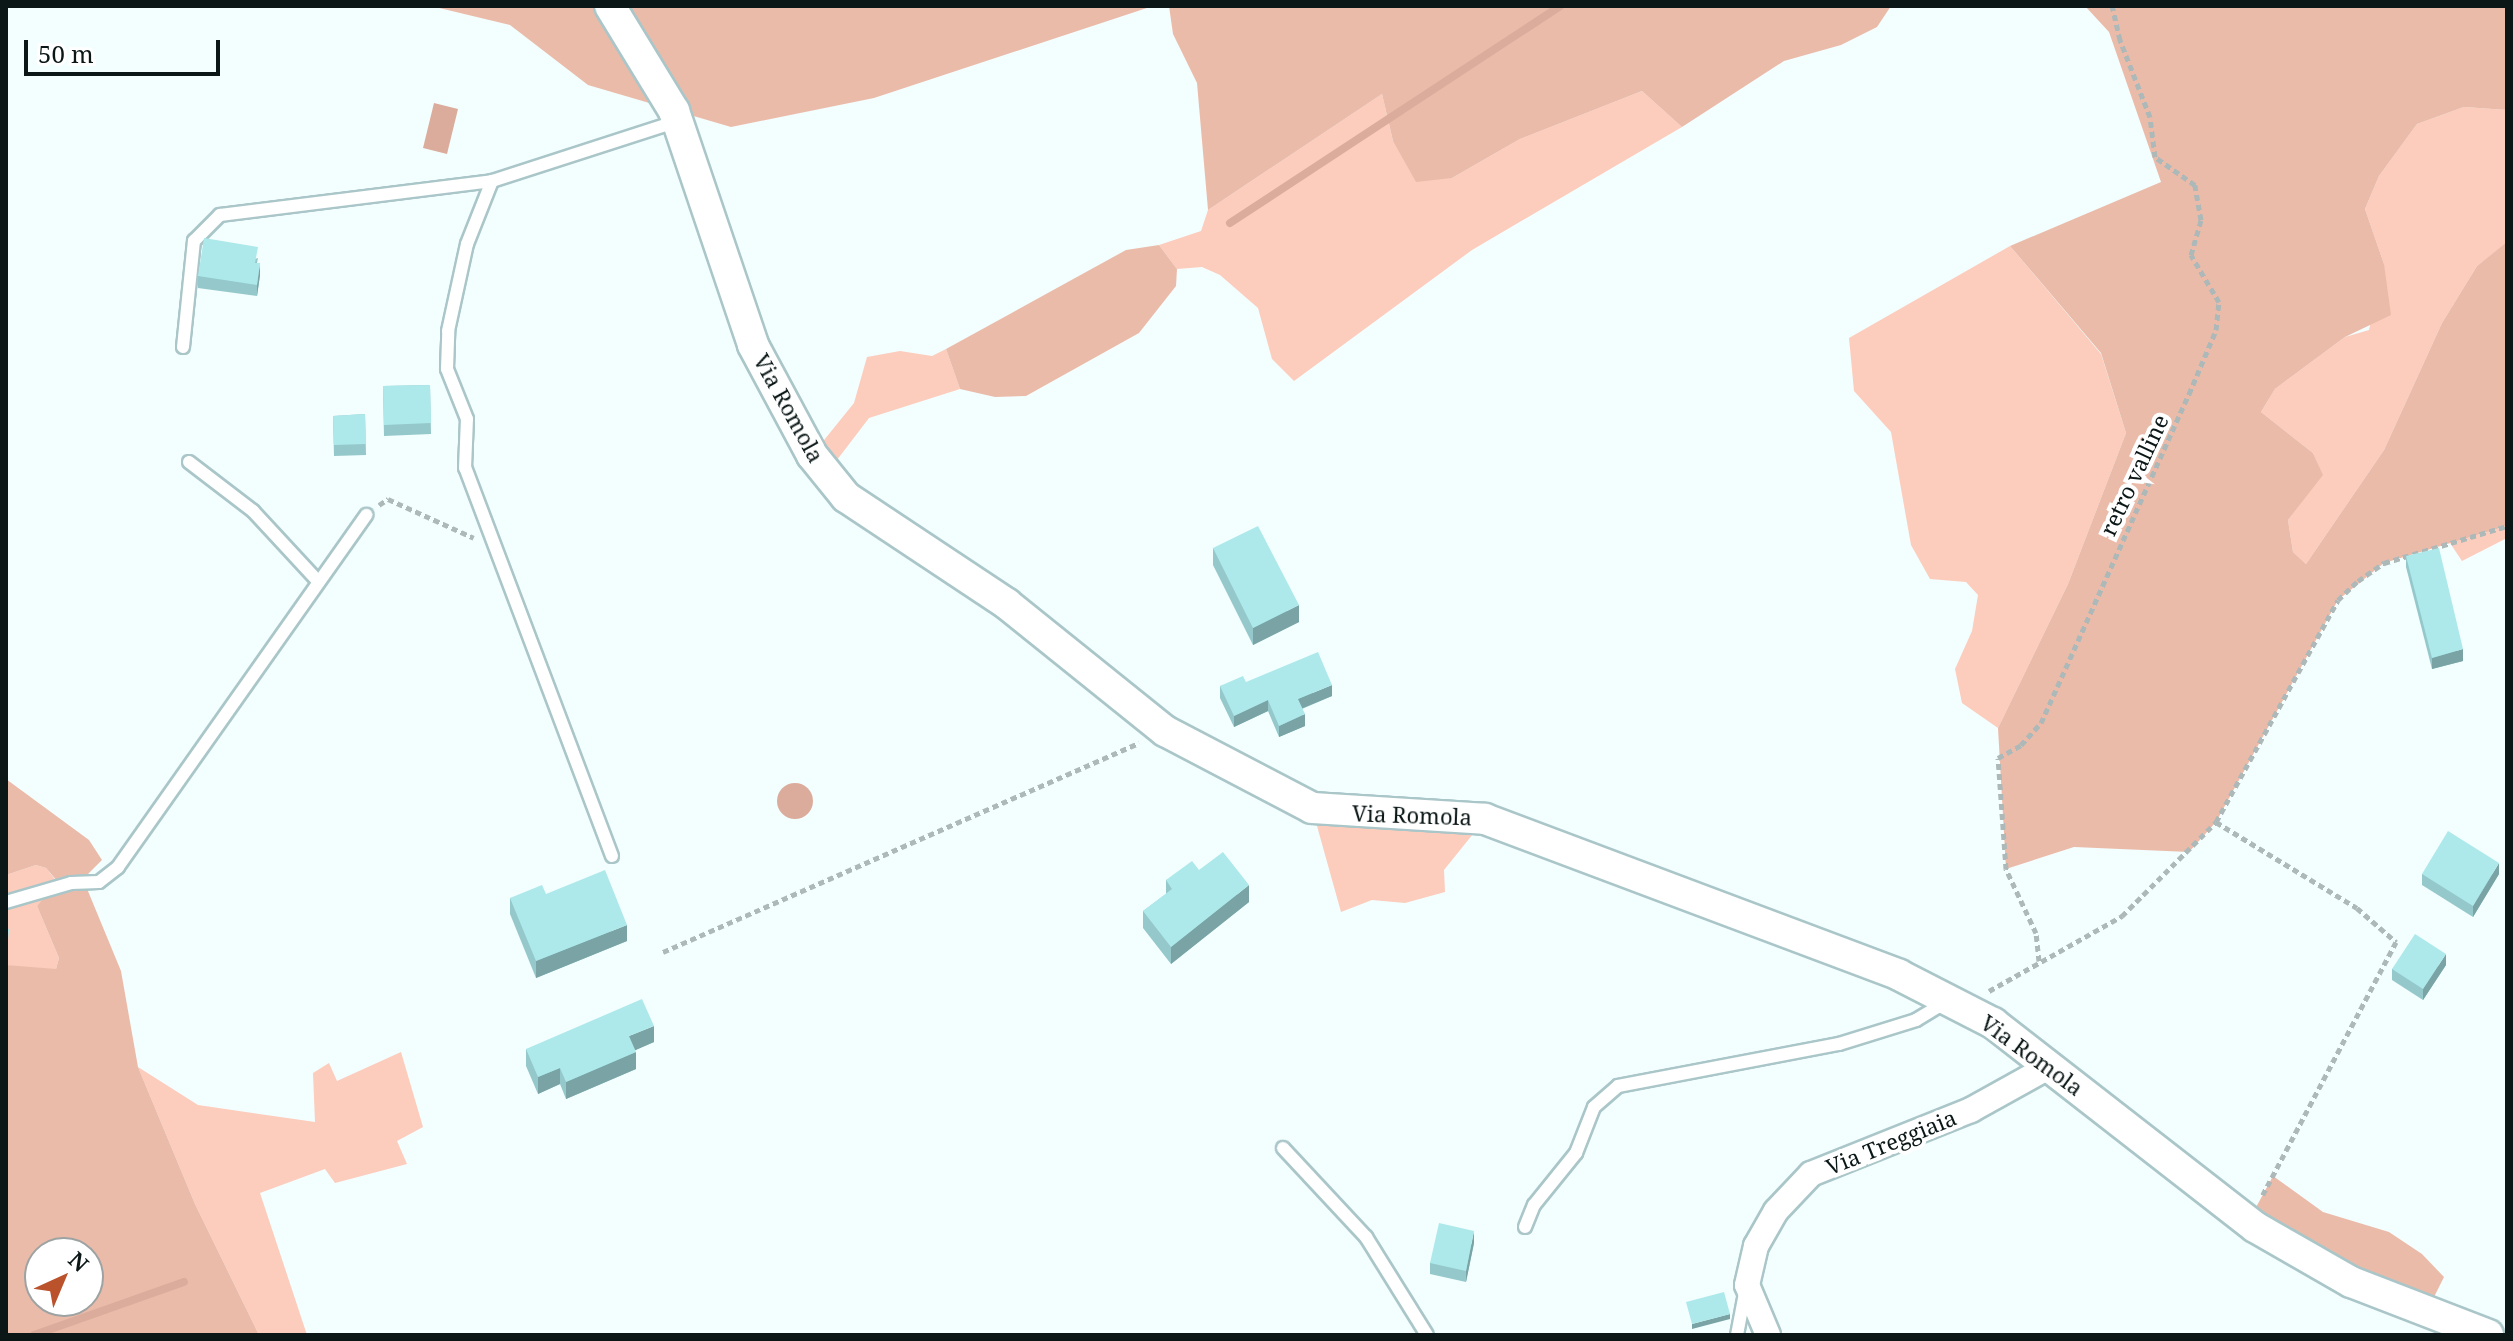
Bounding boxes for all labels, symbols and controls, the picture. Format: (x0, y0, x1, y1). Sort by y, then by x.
scale bar (28, 24, 224, 74)
text: 50 m (38, 37, 94, 70)
street label: Via Romola (748, 349, 830, 467)
street label: retro valline (2094, 410, 2174, 540)
street label: Via Romola (1352, 800, 1472, 830)
street label: Via Romola (1976, 1009, 2088, 1101)
street label: Via Treggiaia (1822, 1104, 1960, 1180)
north arrow (24, 1237, 104, 1317)
text: N (63, 1244, 96, 1278)

